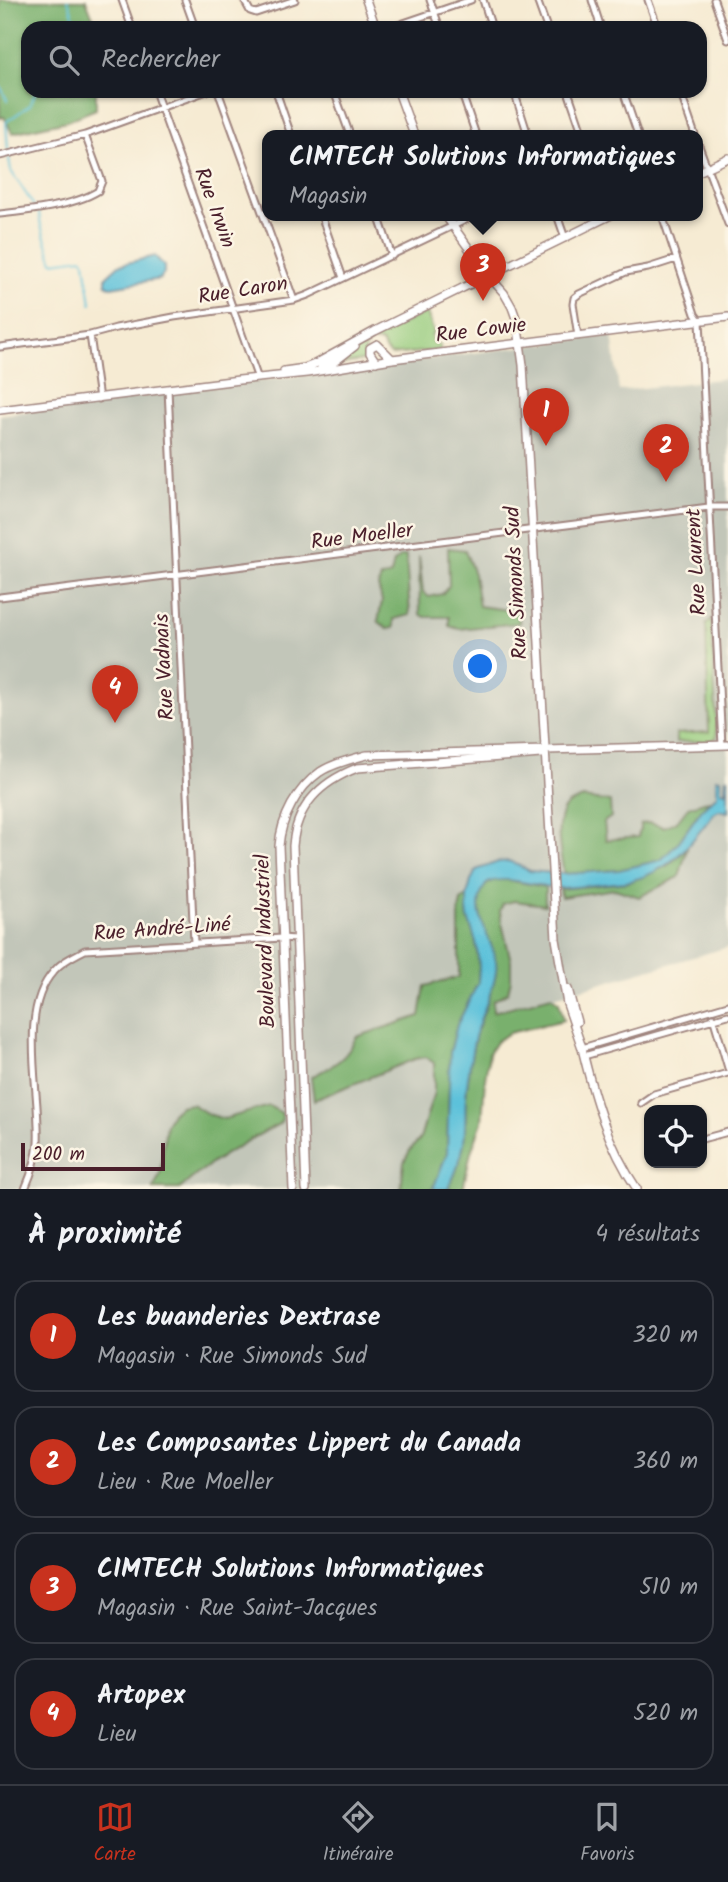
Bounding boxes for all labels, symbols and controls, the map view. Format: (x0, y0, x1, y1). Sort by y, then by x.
search box (21, 21, 707, 98)
text: Rechercher (101, 39, 220, 81)
icon: search (45, 41, 83, 79)
popup (262, 130, 703, 221)
text: CIMTECH Solutions Informatiques (289, 137, 676, 179)
street label: Rue Irwin (184, 163, 244, 253)
text: Magasin (289, 179, 367, 215)
pin: 3 (460, 243, 506, 301)
street label: Rue Caron (196, 268, 290, 314)
street label: Rue Cowie (434, 309, 529, 353)
pin: 1 (523, 388, 569, 446)
pin: 2 (643, 424, 689, 482)
street label: Rue Simonds Sud (496, 505, 537, 660)
street label: Rue Laurent (678, 507, 716, 616)
street label: Rue Moeller (309, 514, 416, 560)
street label: Rue Vadnais (146, 613, 184, 721)
your location (463, 649, 497, 683)
pin: 4 (92, 665, 138, 723)
street label: Boulevard Industriel (246, 853, 286, 1029)
street label: Rue André-Liné (92, 909, 232, 951)
map controls (644, 1105, 707, 1168)
button: locate (644, 1105, 707, 1168)
scale bar (21, 1140, 164, 1172)
text: 200 m (32, 1140, 85, 1170)
text: À proximité (28, 1211, 181, 1259)
text: 4 résultats (596, 1217, 700, 1253)
text: Les buanderies Dextrase (97, 1297, 380, 1339)
text: 1 (50, 1318, 56, 1354)
text: 320 m (632, 1318, 698, 1354)
text: Magasin · Rue Simonds Sud (97, 1339, 367, 1375)
text: Les Composantes Lippert du Canada (97, 1423, 521, 1465)
text: 2 (46, 1444, 60, 1480)
text: 360 m (633, 1444, 698, 1480)
text: Lieu · Rue Moeller (97, 1465, 273, 1501)
text: CIMTECH Solutions Informatiques (97, 1549, 484, 1591)
text: 3 (47, 1570, 59, 1606)
text: 510 m (639, 1570, 698, 1606)
text: Magasin · Rue Saint-Jacques (97, 1591, 377, 1627)
text: Artopex (97, 1675, 185, 1717)
text: 4 (47, 1696, 59, 1732)
text: 520 m (633, 1696, 698, 1732)
text: Lieu (97, 1717, 136, 1753)
tab: Carte (93, 1798, 136, 1870)
tab: Itinéraire (323, 1798, 393, 1870)
tab: Favoris (580, 1798, 635, 1870)

